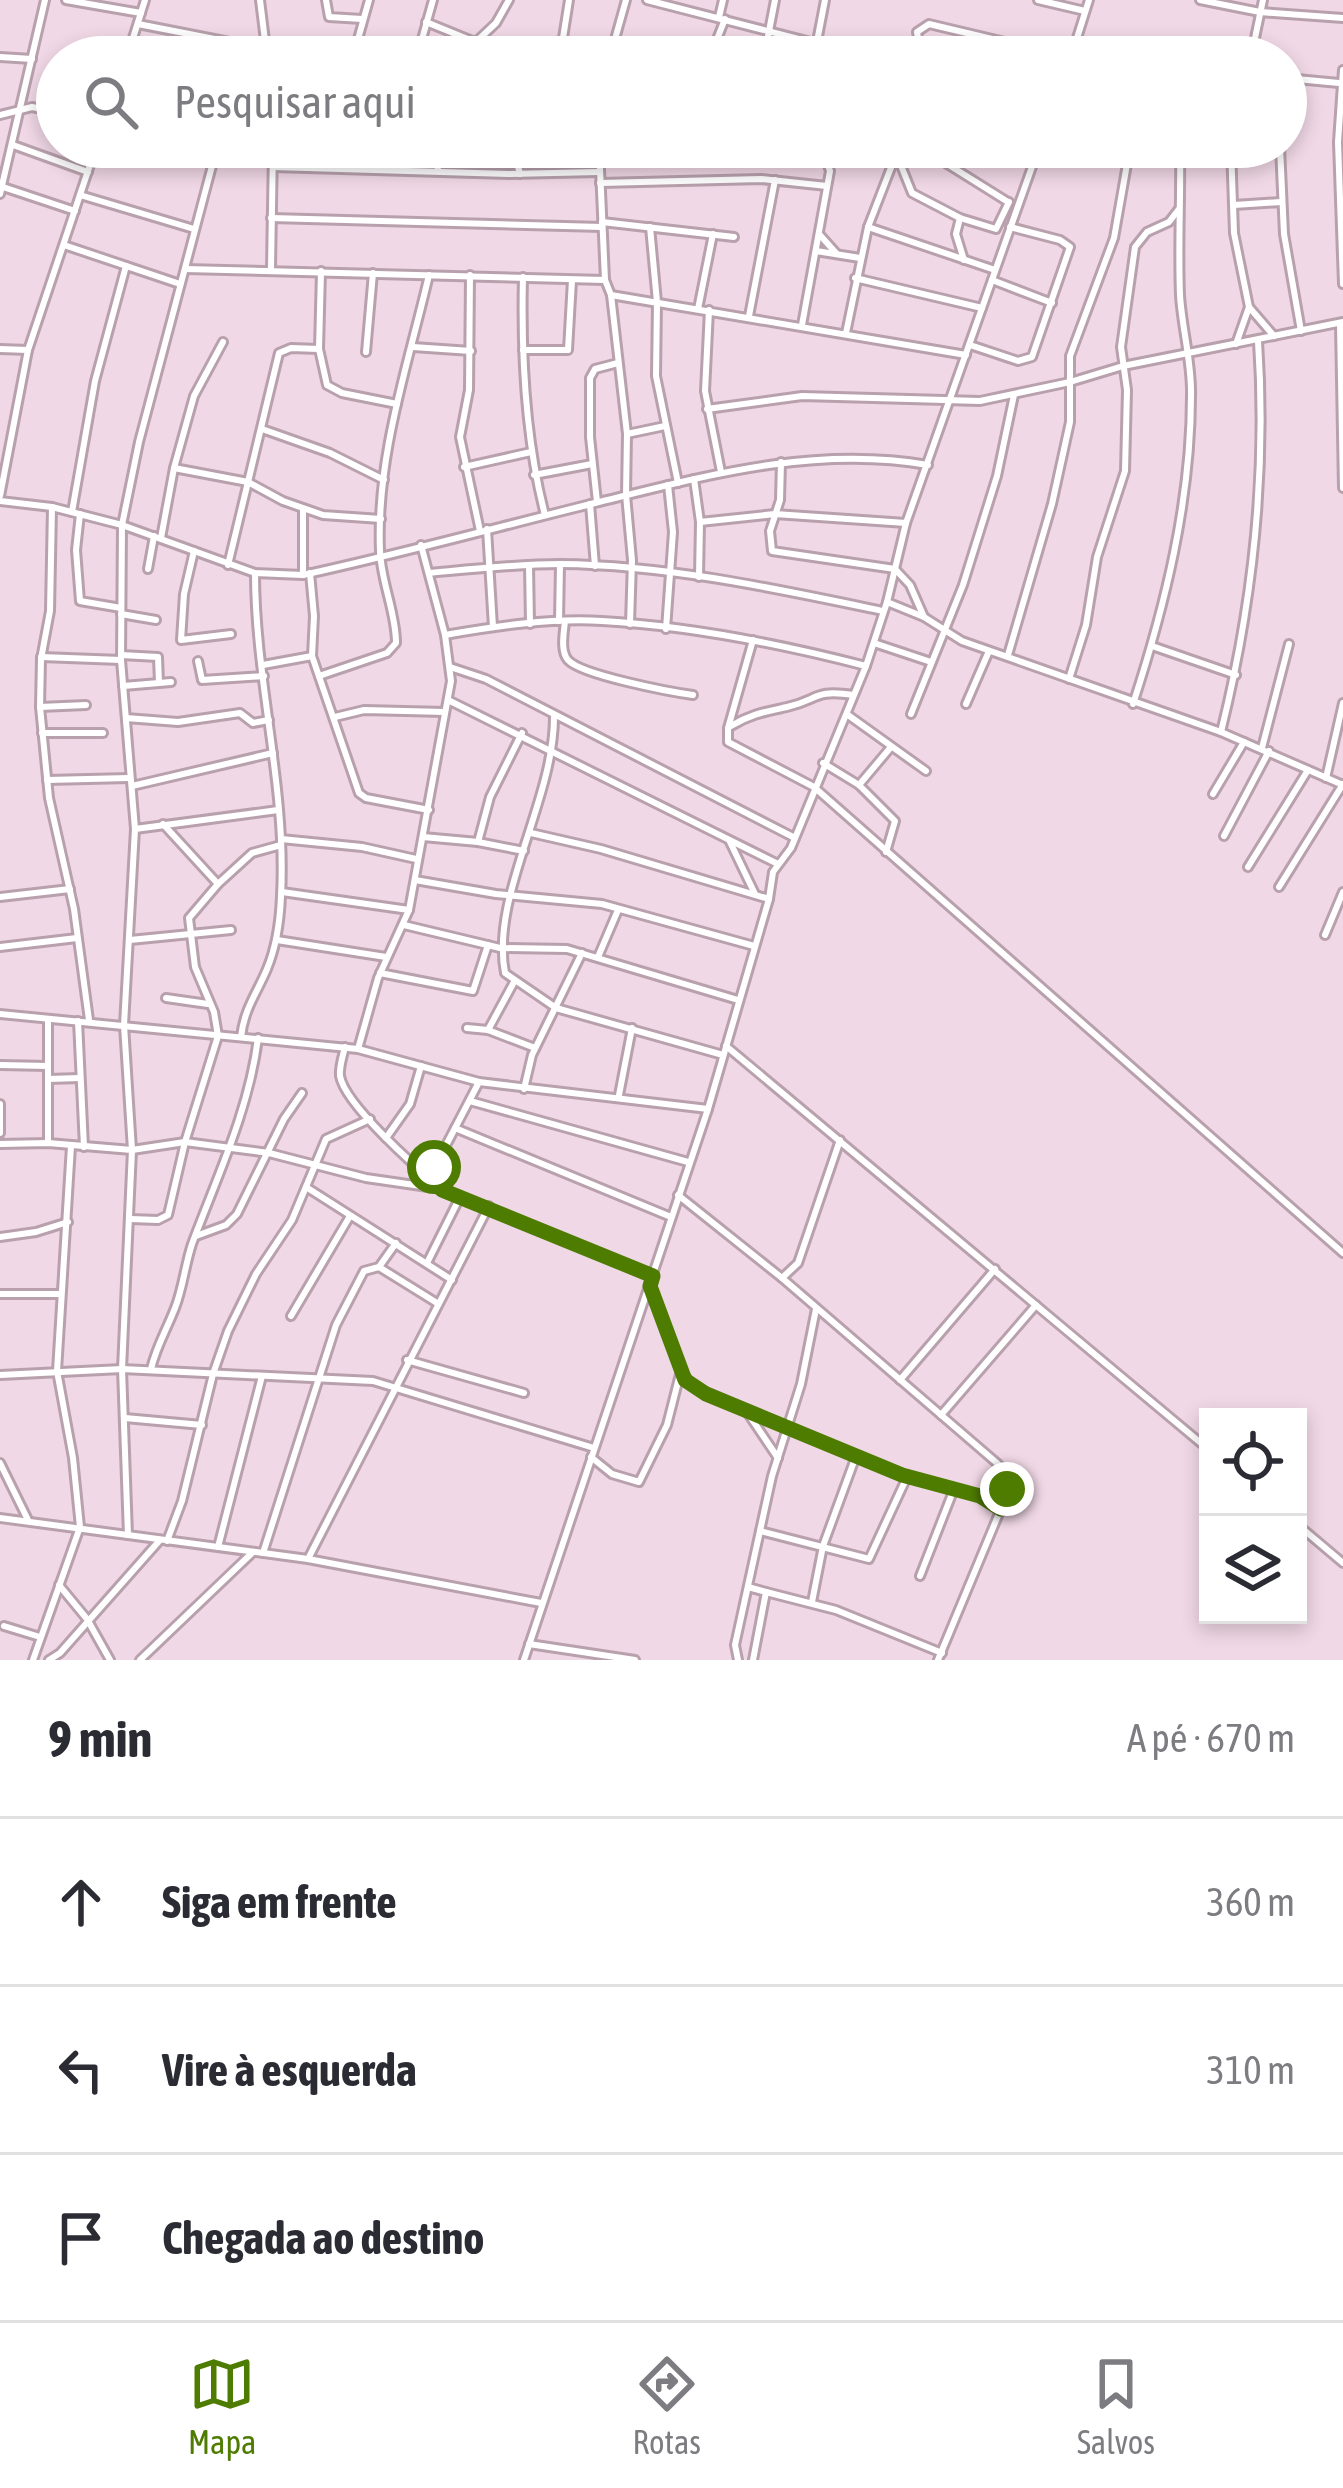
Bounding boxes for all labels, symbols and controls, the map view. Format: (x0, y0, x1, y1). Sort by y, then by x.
search box (36, 36, 1307, 168)
icon: search (78, 69, 144, 135)
text: Pesquisar aqui (174, 76, 416, 128)
route start (407, 1140, 461, 1194)
map controls (1199, 1408, 1307, 1624)
button: locate (1199, 1408, 1307, 1516)
route end (980, 1462, 1034, 1516)
button: layers (1199, 1516, 1307, 1624)
text: 9 min (48, 1709, 152, 1768)
text: A pé · 670 m (1127, 1716, 1295, 1760)
icon: ahead (48, 1869, 114, 1935)
text: Siga em frente (162, 1876, 397, 1928)
text: 360 m (1207, 1880, 1295, 1924)
icon: left (48, 2037, 114, 2103)
text: Vire à esquerda (162, 2044, 417, 2096)
text: 310 m (1207, 2048, 1295, 2092)
icon: arrive (48, 2205, 114, 2271)
text: Chegada ao destino (162, 2212, 484, 2264)
tab: Mapa (188, 2351, 256, 2461)
tab: Rotas (632, 2351, 701, 2461)
tab: Salvos (1077, 2351, 1155, 2461)

